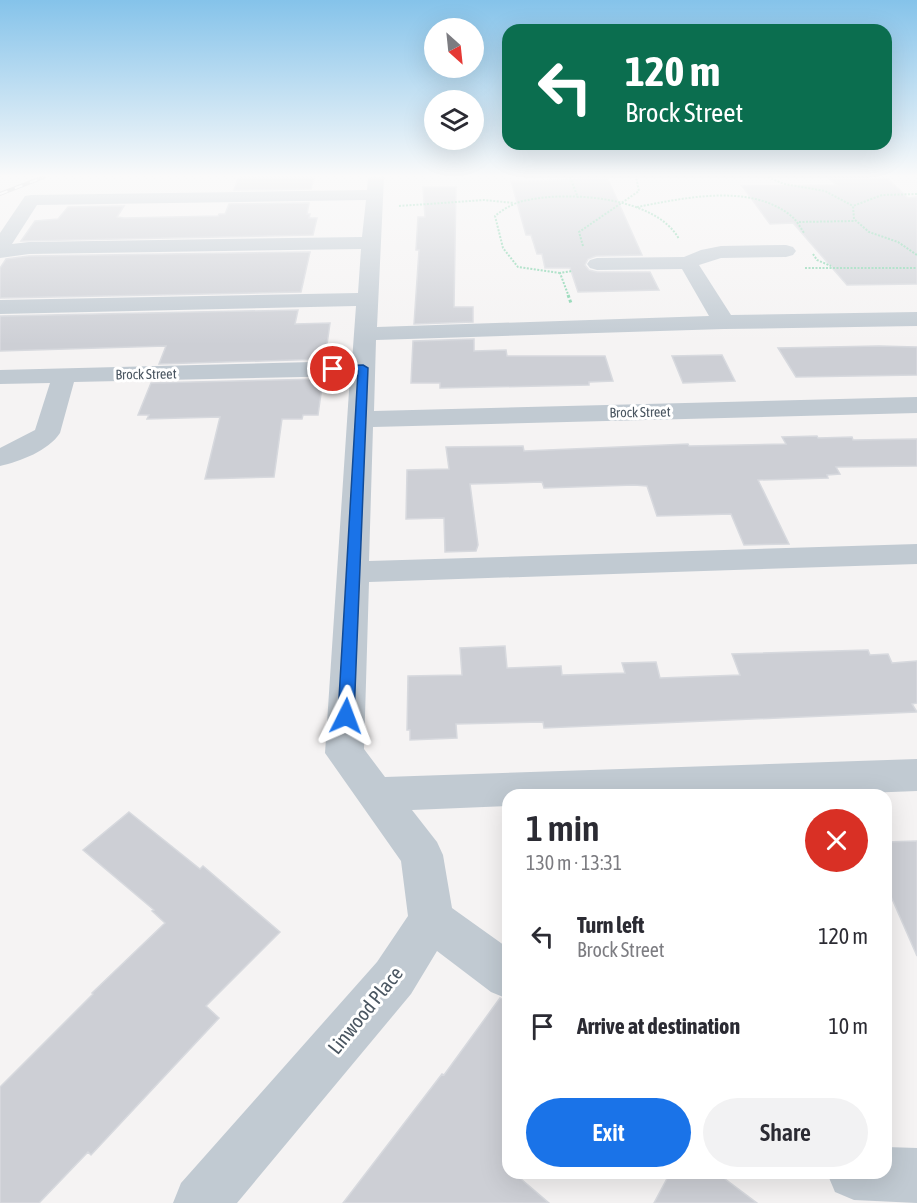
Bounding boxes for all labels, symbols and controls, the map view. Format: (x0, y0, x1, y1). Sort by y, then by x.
north arrow (424, 18, 484, 78)
map controls (424, 18, 484, 150)
text: 120 m (625, 47, 720, 95)
icon: left (526, 48, 604, 126)
button: layers (424, 90, 484, 150)
text: Brock Street (625, 97, 743, 128)
pin (307, 343, 358, 394)
icon: arrive (316, 352, 349, 385)
street label: Brock Street (115, 365, 177, 383)
street label: Brock Street (609, 403, 671, 421)
position arrow (314, 684, 378, 748)
text: 1 min (526, 807, 600, 849)
button: close (805, 809, 868, 872)
text: 130 m · 13:31 (526, 851, 622, 874)
text: Turn left (577, 912, 644, 938)
icon: left (526, 920, 559, 953)
text: 120 m (818, 923, 868, 949)
text: Brock Street (577, 938, 665, 961)
street label: Linwood Place (323, 962, 407, 1058)
icon: arrive (526, 1010, 559, 1043)
text: Arrive at destination (577, 1013, 740, 1039)
text: 10 m (828, 1013, 868, 1039)
button: Exit (526, 1098, 691, 1167)
button: Share (703, 1098, 868, 1167)

